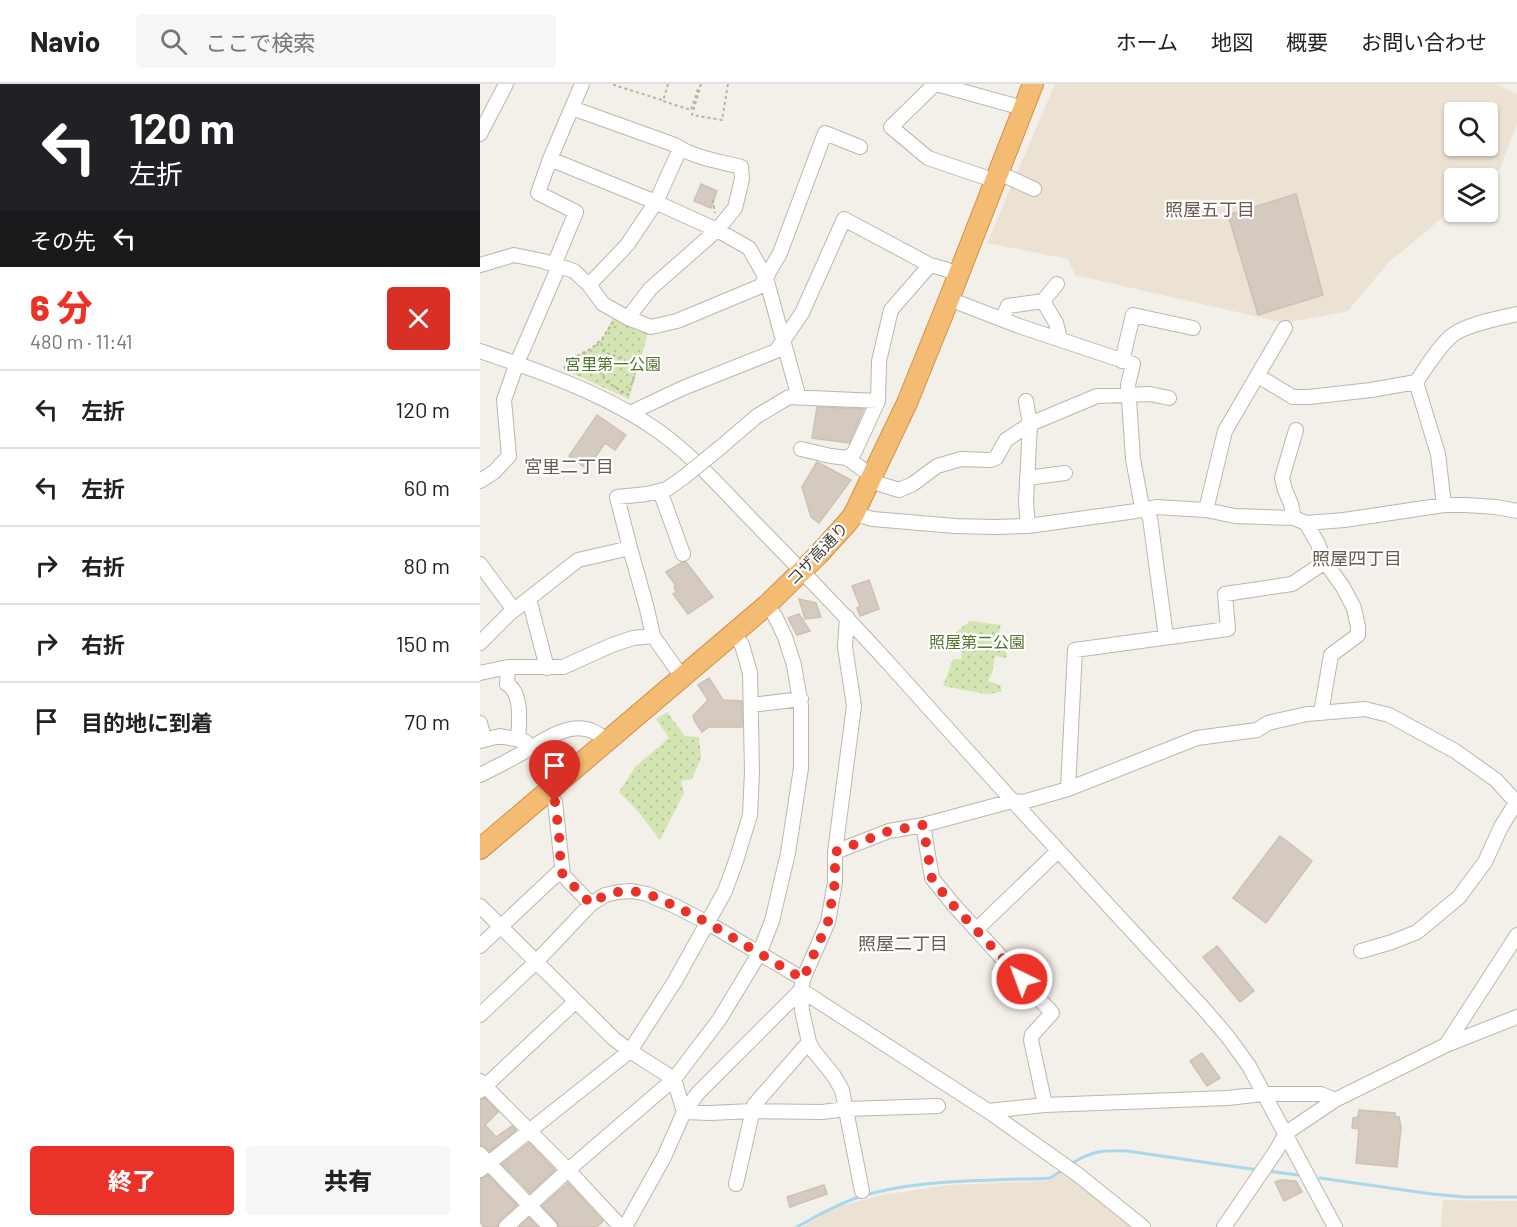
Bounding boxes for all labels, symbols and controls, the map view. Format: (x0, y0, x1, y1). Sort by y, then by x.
search box (136, 14, 556, 68)
text: Navio (30, 24, 100, 58)
icon: search (157, 25, 190, 58)
text: ここで検索 (205, 29, 315, 55)
text: ホーム (1116, 29, 1178, 54)
text: 地図 (1211, 29, 1253, 54)
text: 概要 (1286, 29, 1328, 54)
text: お問い合わせ (1361, 29, 1487, 54)
text: 120 m (129, 102, 235, 152)
map controls (1444, 102, 1498, 222)
button: search (1444, 102, 1498, 156)
icon: left (30, 108, 108, 186)
text: 左折 (129, 157, 183, 189)
button: layers (1444, 168, 1498, 222)
district label: 照屋五丁目 (1165, 198, 1255, 220)
icon: left (108, 222, 141, 255)
text: その先 (30, 227, 96, 253)
text: 6 分 (30, 285, 93, 328)
button: close (387, 287, 450, 350)
text: 480 m · 11:41 (30, 329, 133, 353)
park label: 宮里第一公園 (565, 354, 661, 373)
icon: left (30, 393, 63, 426)
text: 120 m (395, 396, 450, 422)
text: 左折 (81, 397, 125, 423)
district label: 宮里二丁目 (524, 455, 614, 477)
icon: left (30, 471, 63, 504)
text: 60 m (404, 474, 450, 500)
text: 左折 (81, 475, 125, 501)
street label: コザ高通り (782, 518, 852, 588)
district label: 照屋四丁目 (1312, 547, 1402, 569)
icon: right (30, 549, 63, 582)
text: 80 m (404, 552, 450, 578)
text: 右折 (81, 553, 125, 579)
icon: right (30, 627, 63, 660)
text: 150 m (396, 630, 450, 656)
text: 右折 (81, 631, 125, 657)
park label: 照屋第二公園 (929, 632, 1025, 651)
icon: arrive (30, 705, 63, 738)
text: 70 m (405, 708, 450, 734)
text: 目的地に到着 (81, 709, 213, 735)
pin (529, 740, 580, 802)
icon: arrive (538, 749, 571, 782)
district label: 照屋二丁目 (858, 932, 948, 954)
position arrow (990, 947, 1054, 1011)
button: 終了 (30, 1146, 234, 1215)
button: 共有 (246, 1146, 450, 1215)

